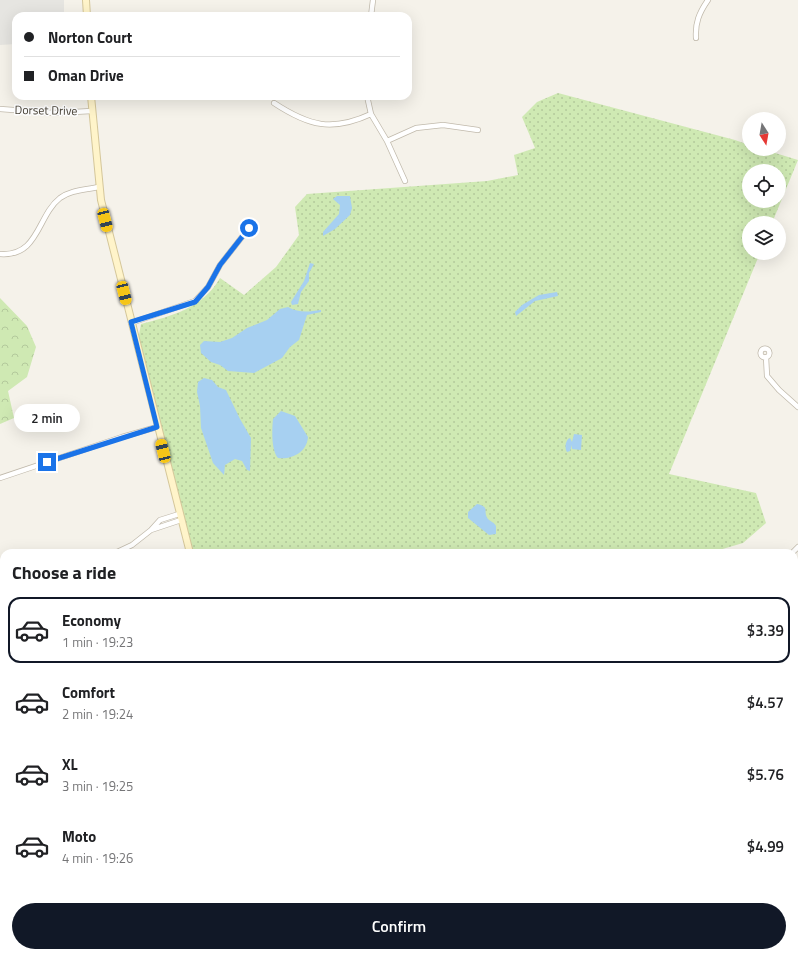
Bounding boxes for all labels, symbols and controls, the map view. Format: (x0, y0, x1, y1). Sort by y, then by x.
text: Norton Court (48, 26, 132, 49)
text: Oman Drive (48, 64, 124, 87)
street label: Dorset Drive (14, 100, 78, 120)
north arrow (742, 112, 786, 156)
map controls (742, 112, 786, 260)
button: locate (742, 164, 786, 208)
car (96, 207, 114, 233)
button: layers (742, 216, 786, 260)
route start (240, 219, 258, 237)
car (115, 280, 133, 306)
callout: 2 min (14, 404, 80, 432)
text: 2 min (31, 408, 63, 428)
car (154, 438, 172, 464)
route end (38, 453, 56, 471)
text: Choose a ride (12, 559, 116, 586)
text: Economy (62, 609, 121, 632)
icon: car (14, 612, 50, 648)
text: $3.39 (747, 619, 784, 642)
text: 1 min · 19:23 (62, 632, 133, 652)
text: Comfort (62, 681, 115, 704)
icon: car (14, 684, 50, 720)
text: $4.57 (747, 691, 784, 714)
text: 2 min · 19:24 (62, 704, 133, 724)
text: XL (62, 753, 78, 776)
icon: car (14, 756, 50, 792)
text: $5.76 (747, 763, 784, 786)
text: 3 min · 19:25 (62, 776, 133, 796)
text: Moto (62, 825, 96, 848)
icon: car (14, 828, 50, 864)
text: $4.99 (747, 835, 784, 858)
text: 4 min · 19:26 (62, 848, 133, 868)
button: Confirm (12, 903, 786, 949)

